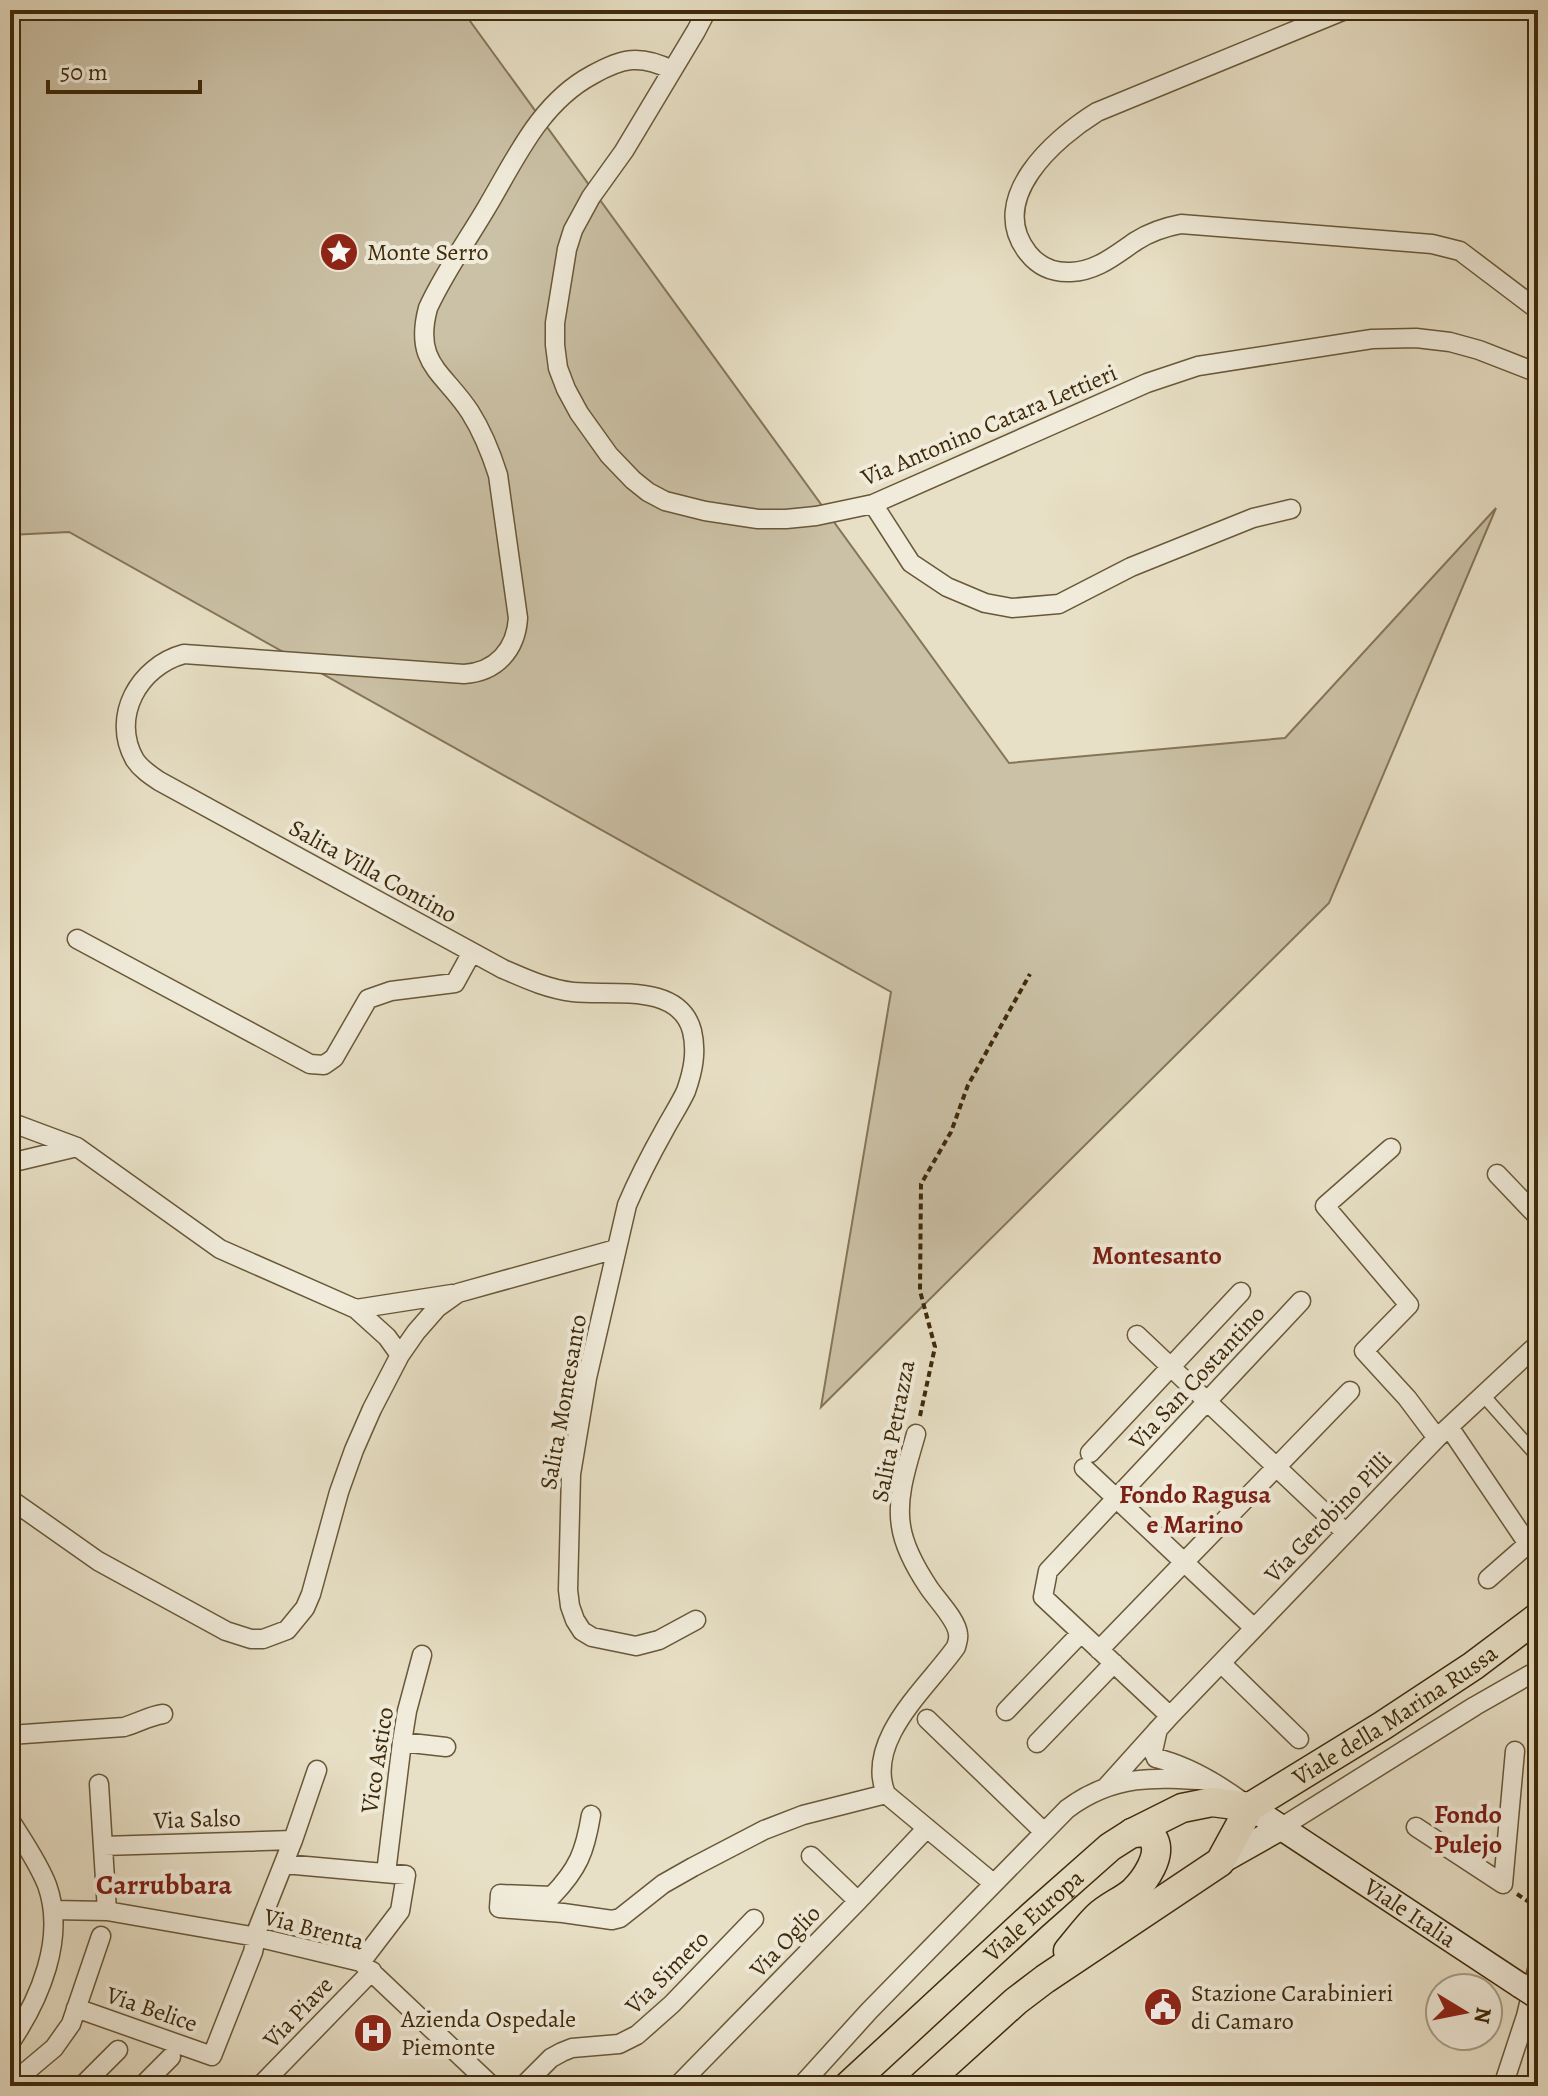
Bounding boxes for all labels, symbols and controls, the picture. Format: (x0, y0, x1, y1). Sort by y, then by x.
scale bar (48, 44, 200, 94)
text: 50 m (60, 56, 108, 88)
place icon: Monte Serro (318, 231, 360, 273)
place label: Monte Serro (367, 236, 489, 268)
street label: Via Antonino Catara Lettieri (855, 357, 1122, 494)
street label: Salita Villa Contino (283, 812, 463, 930)
district label: Montesanto (1092, 1238, 1222, 1273)
street label: Via San Costantino (1121, 1298, 1272, 1457)
street label: Salita Montesanto (532, 1312, 594, 1492)
street label: Salita Petrazza (864, 1356, 923, 1505)
street label: Via Gerobino Pilli (1257, 1445, 1399, 1590)
district label: Fondo Ragusa e Marino (1119, 1477, 1271, 1542)
street label: Viale della Marina Russa (1286, 1637, 1505, 1794)
street label: Vico Astico (353, 1705, 401, 1816)
district label: Fondo Pulejo (1434, 1797, 1502, 1862)
street label: Via Salso (152, 1801, 241, 1837)
street label: Viale Europa (976, 1861, 1091, 1970)
district label: Carrubbara (96, 1866, 233, 1904)
street label: Viale Italia (1357, 1870, 1463, 1955)
street label: Via Oglio (742, 1898, 828, 1985)
street label: Via Brenta (259, 1900, 368, 1958)
street label: Via Simeto (617, 1923, 716, 2022)
street label: Via Piave (255, 1969, 340, 2055)
north arrow (1424, 1972, 1504, 2052)
place label: Stazione Carabinieri di Camaro (1191, 1977, 1393, 2037)
street label: Via Belice (101, 1978, 202, 2039)
public building icon: Stazione Carabinieri di Camaro (1142, 1986, 1184, 2028)
place label: Azienda Ospedale Piemonte (400, 2003, 576, 2063)
text: N (1467, 2005, 1499, 2026)
hospital icon: Azienda Ospedale Piemonte (352, 2012, 394, 2054)

